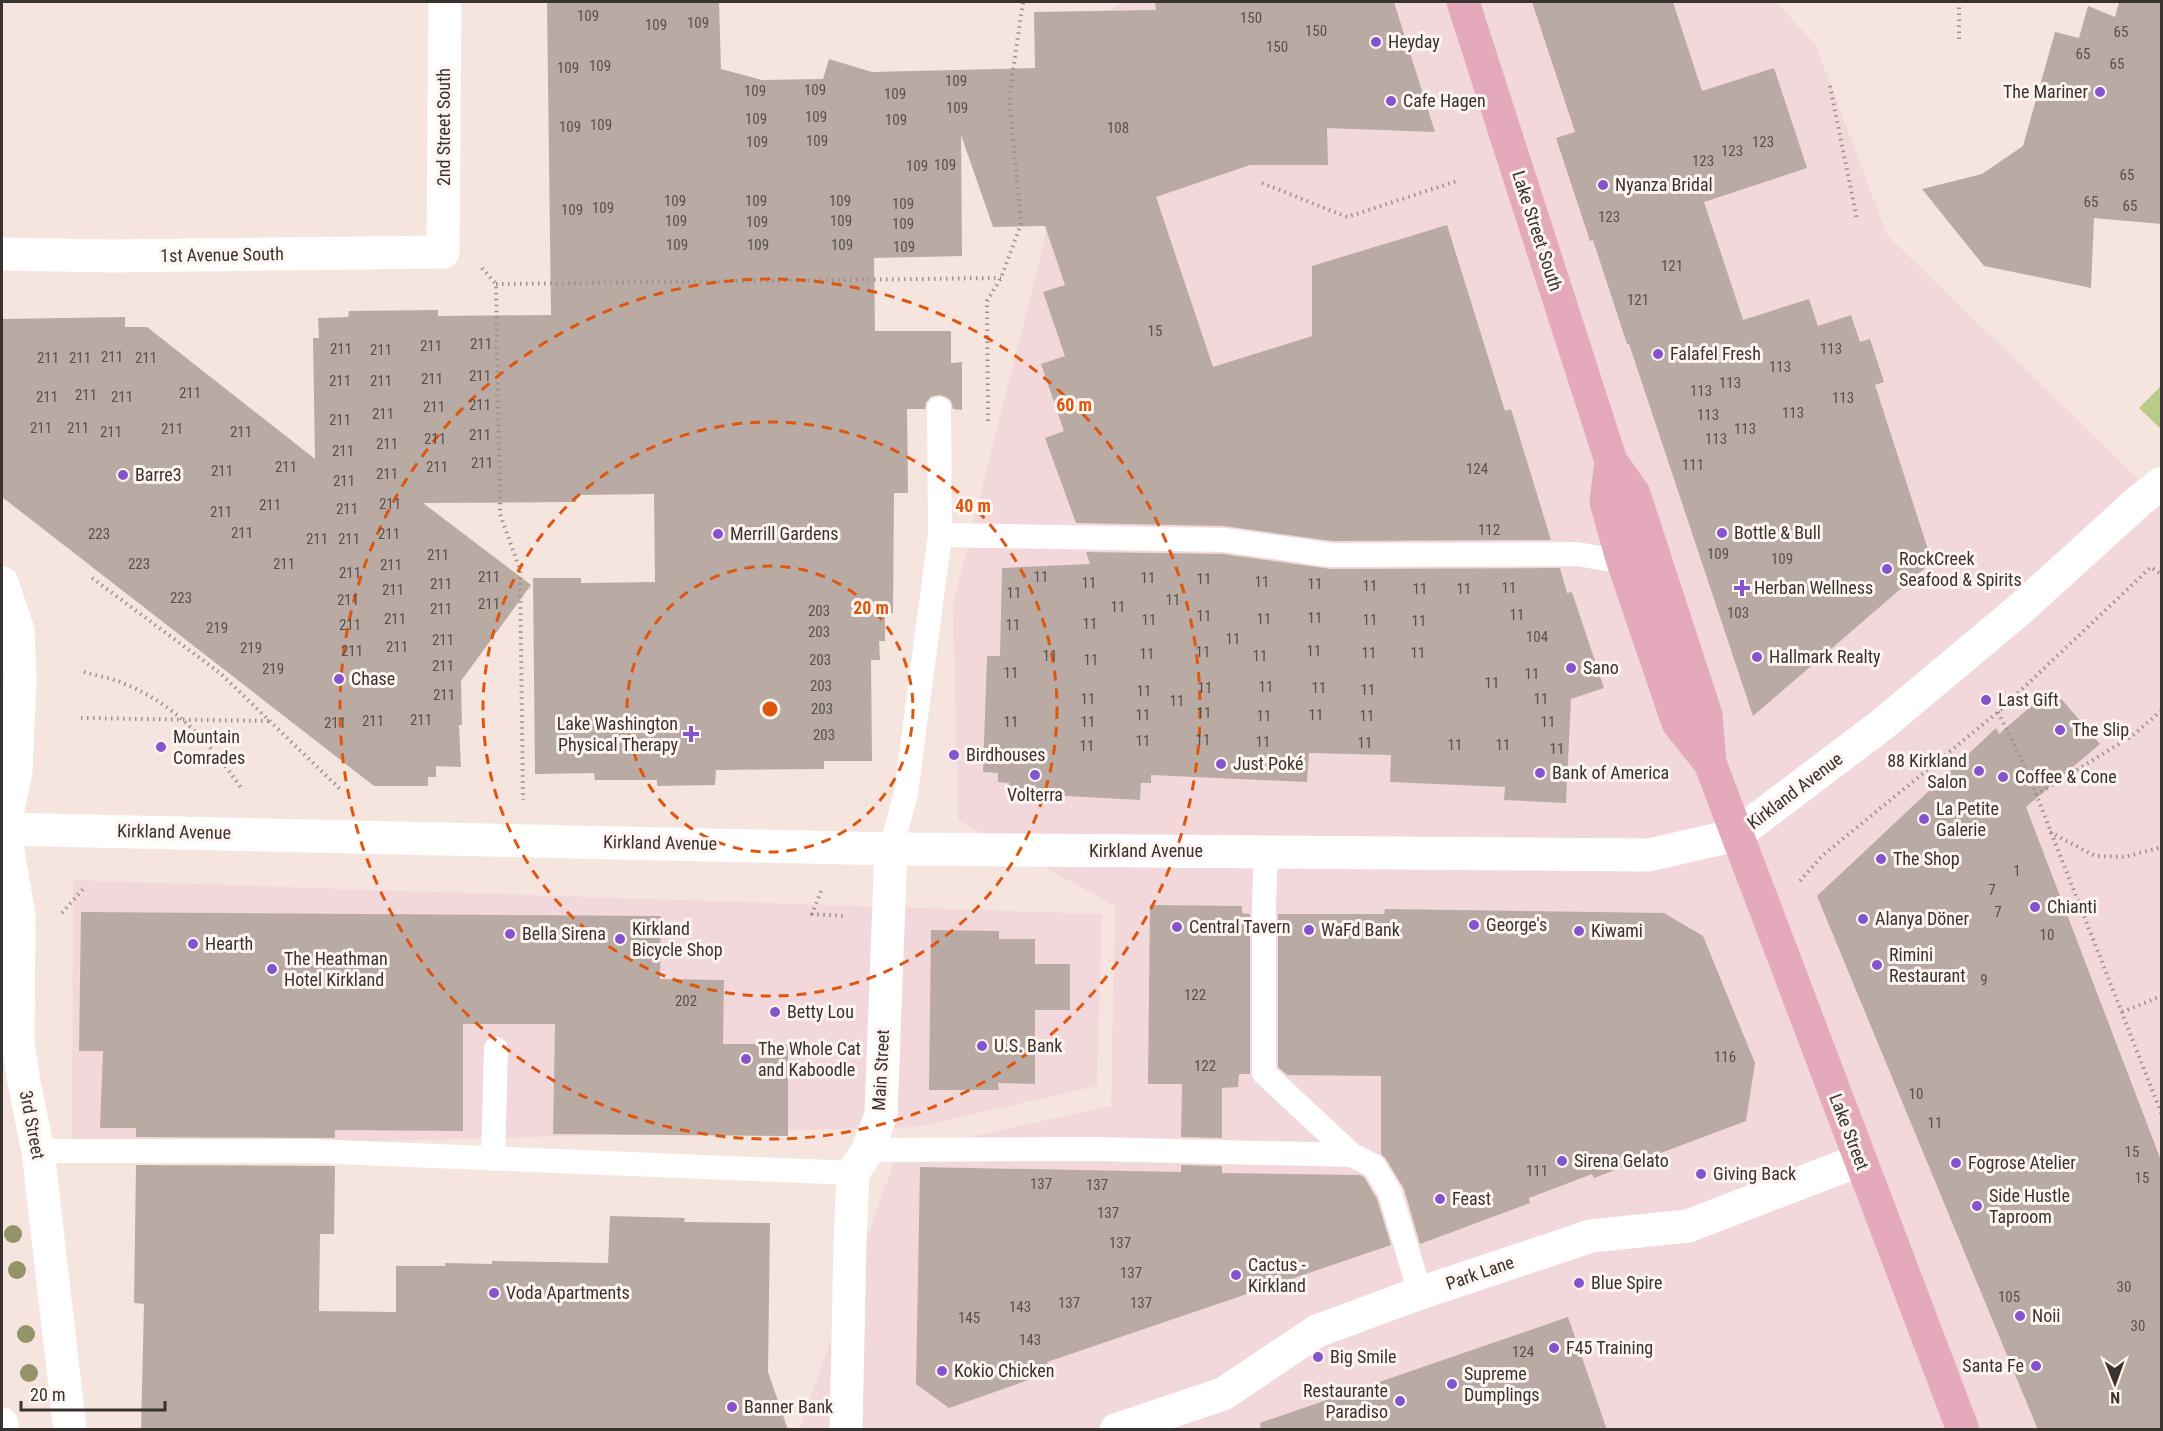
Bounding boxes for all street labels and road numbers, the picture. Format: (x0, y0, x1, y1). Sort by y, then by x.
street label: 2nd Street South (433, 68, 454, 186)
street label: Lake Street South (1508, 168, 1567, 294)
street label: 1st Avenue South (160, 243, 284, 266)
street label: Kirkland Avenue (1743, 748, 1847, 833)
street label: Kirkland Avenue (117, 820, 231, 843)
street label: Kirkland Avenue (603, 831, 717, 854)
street label: Kirkland Avenue (1089, 840, 1203, 861)
street label: Main Street (868, 1029, 893, 1111)
street label: 3rd Street (16, 1089, 49, 1161)
street label: Lake Street (1825, 1091, 1874, 1173)
street label: Park Lane (1443, 1251, 1517, 1294)

